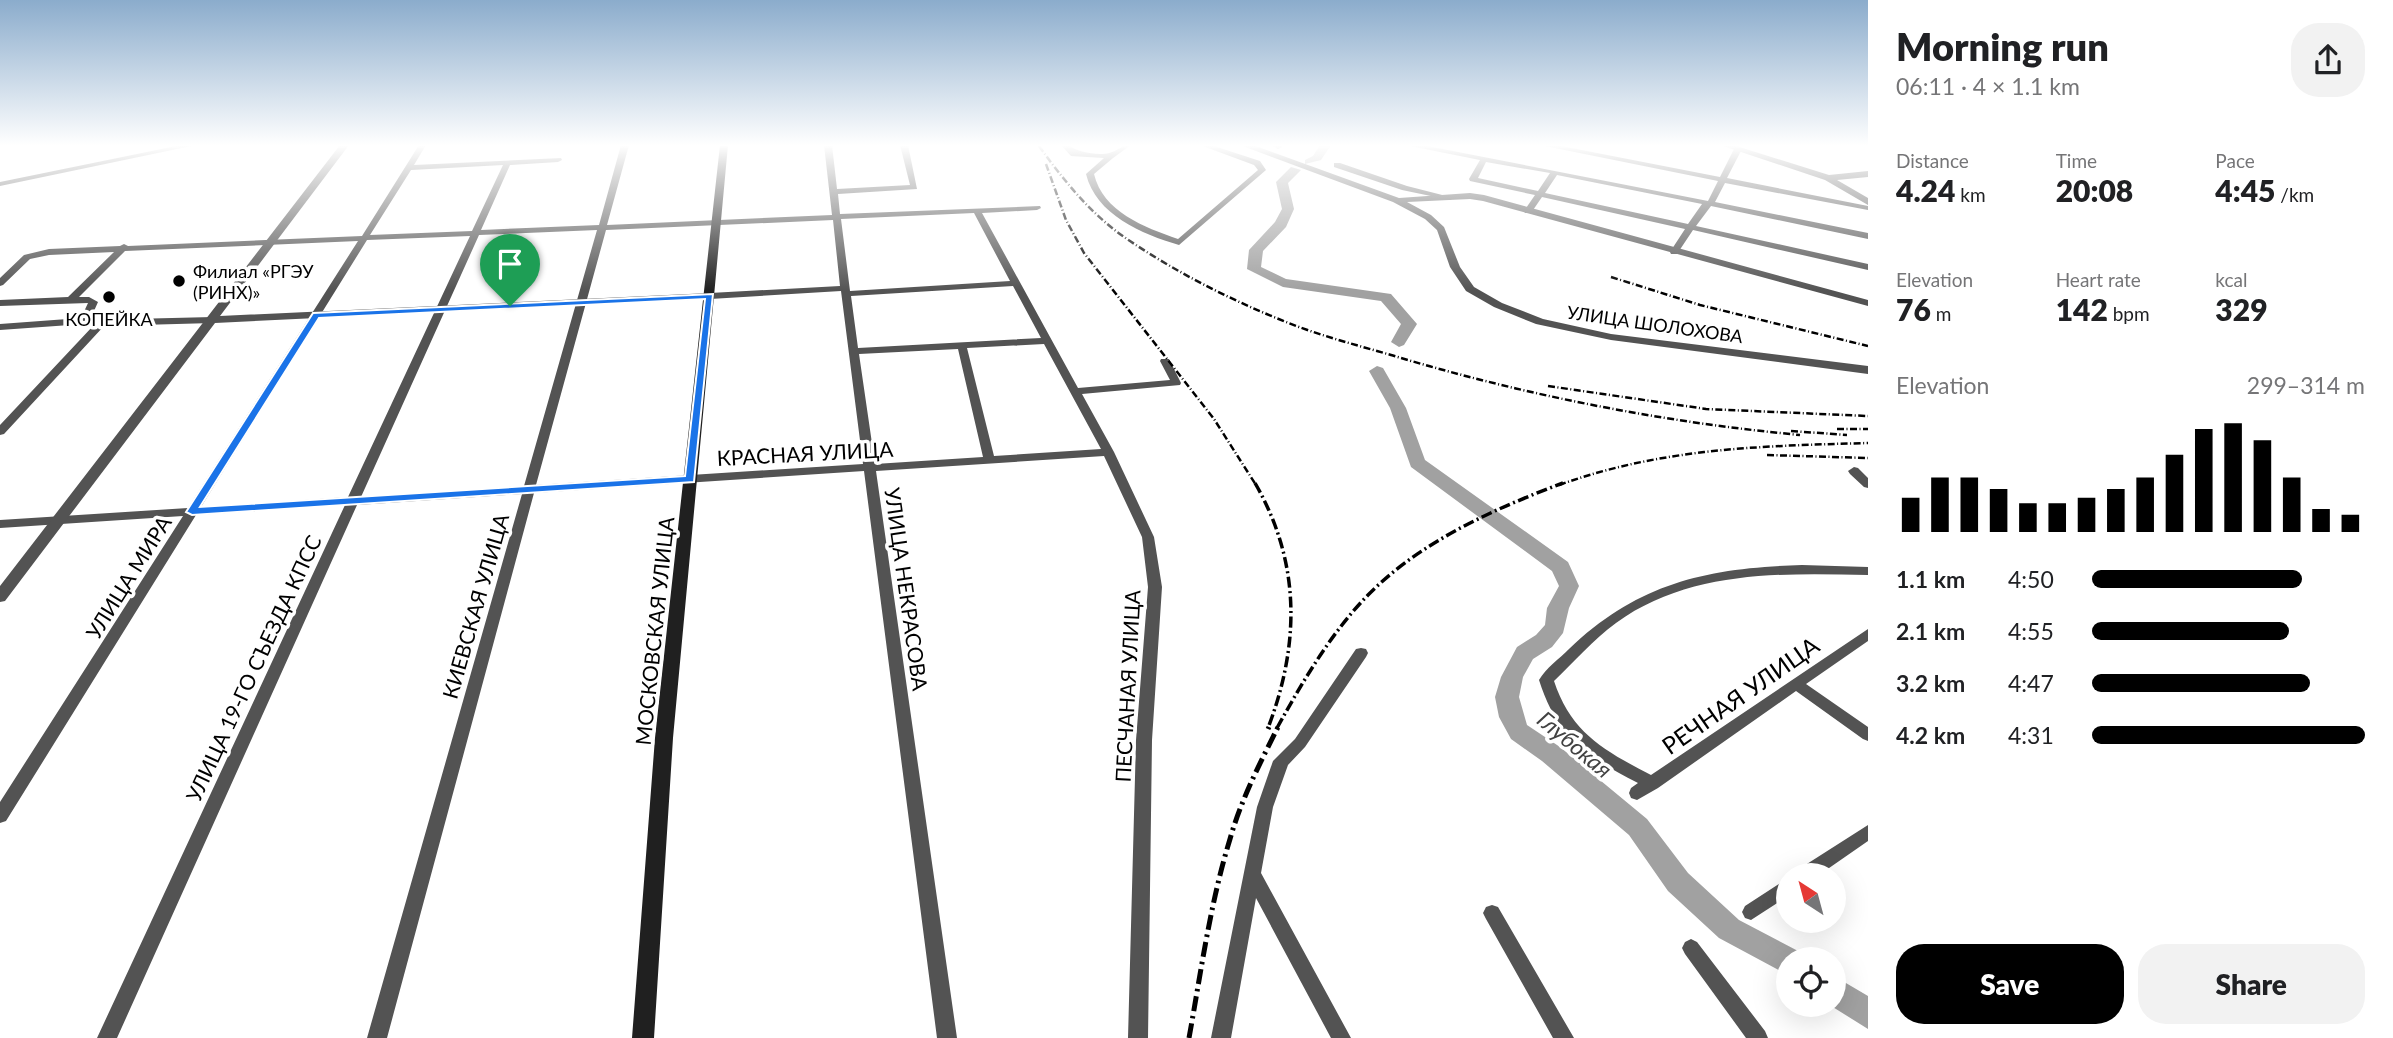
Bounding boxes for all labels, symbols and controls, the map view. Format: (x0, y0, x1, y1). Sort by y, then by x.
text: Morning run (1896, 23, 2109, 69)
button: share (2291, 23, 2365, 97)
text: 06:11 · 4 × 1.1 km (1896, 72, 2080, 100)
text: Distance (1896, 149, 1969, 172)
text: Time (2056, 149, 2097, 172)
text: Pace (2215, 149, 2255, 172)
text: 4.24 (1896, 172, 1955, 208)
text: 20:08 (2056, 172, 2133, 208)
text: 4:45 (2215, 172, 2275, 208)
text: km (1955, 183, 1986, 206)
text: /km (2275, 183, 2314, 206)
pin (480, 234, 540, 306)
icon: arrive (491, 245, 529, 283)
place label: Филиал «РГЭУ (РИНХ)» (193, 260, 314, 303)
text: Elevation (1896, 268, 1973, 291)
text: Heart rate (2056, 268, 2141, 291)
text: kcal (2215, 268, 2247, 291)
marker: Филиал «РГЭУ (РИНХ)» (171, 273, 187, 289)
marker: КОПЕЙКА (101, 289, 117, 305)
text: 76 (1896, 291, 1931, 327)
text: 142 (2056, 291, 2108, 327)
text: 329 (2215, 291, 2268, 327)
street label: УЛИЦА ШОЛОХОВА (1566, 301, 1745, 347)
text: m (1931, 302, 1951, 325)
text: bpm (2108, 302, 2150, 325)
place label: КОПЕЙКА (65, 308, 154, 330)
text: Elevation (1896, 371, 1989, 399)
text: 299–314 m (2247, 371, 2365, 399)
street label: КРАСНАЯ УЛИЦА (716, 436, 895, 470)
street label: УЛИЦА НЕКРАСОВА (880, 486, 934, 693)
street label: УЛИЦА МИРА (80, 510, 176, 643)
street label: КИЕВСКАЯ УЛИЦА (437, 510, 514, 701)
street label: МОСКОВСКАЯ УЛИЦА (630, 515, 679, 746)
street label: УЛИЦА 19-ГО СЪЕЗДА КПСС (180, 531, 326, 805)
text: 1.1 km (1896, 565, 1965, 593)
text: 4:50 (2008, 565, 2054, 593)
street label: ПЕСЧАНАЯ УЛИЦА (1109, 588, 1145, 783)
text: 2.1 km (1896, 617, 1965, 645)
text: 4:55 (2008, 617, 2054, 645)
street label: РЕЧНАЯ УЛИЦА (1656, 630, 1825, 760)
text: 3.2 km (1896, 669, 1965, 697)
text: 4:47 (2008, 669, 2054, 697)
water label: Глубокая (1532, 705, 1618, 783)
text: 4.2 km (1896, 721, 1965, 749)
text: 4:31 (2008, 721, 2054, 749)
north arrow (1776, 863, 1846, 933)
map controls (1776, 863, 1846, 1017)
button: Save (1896, 944, 2124, 1024)
button: Share (2138, 944, 2365, 1024)
button: locate (1776, 947, 1846, 1017)

